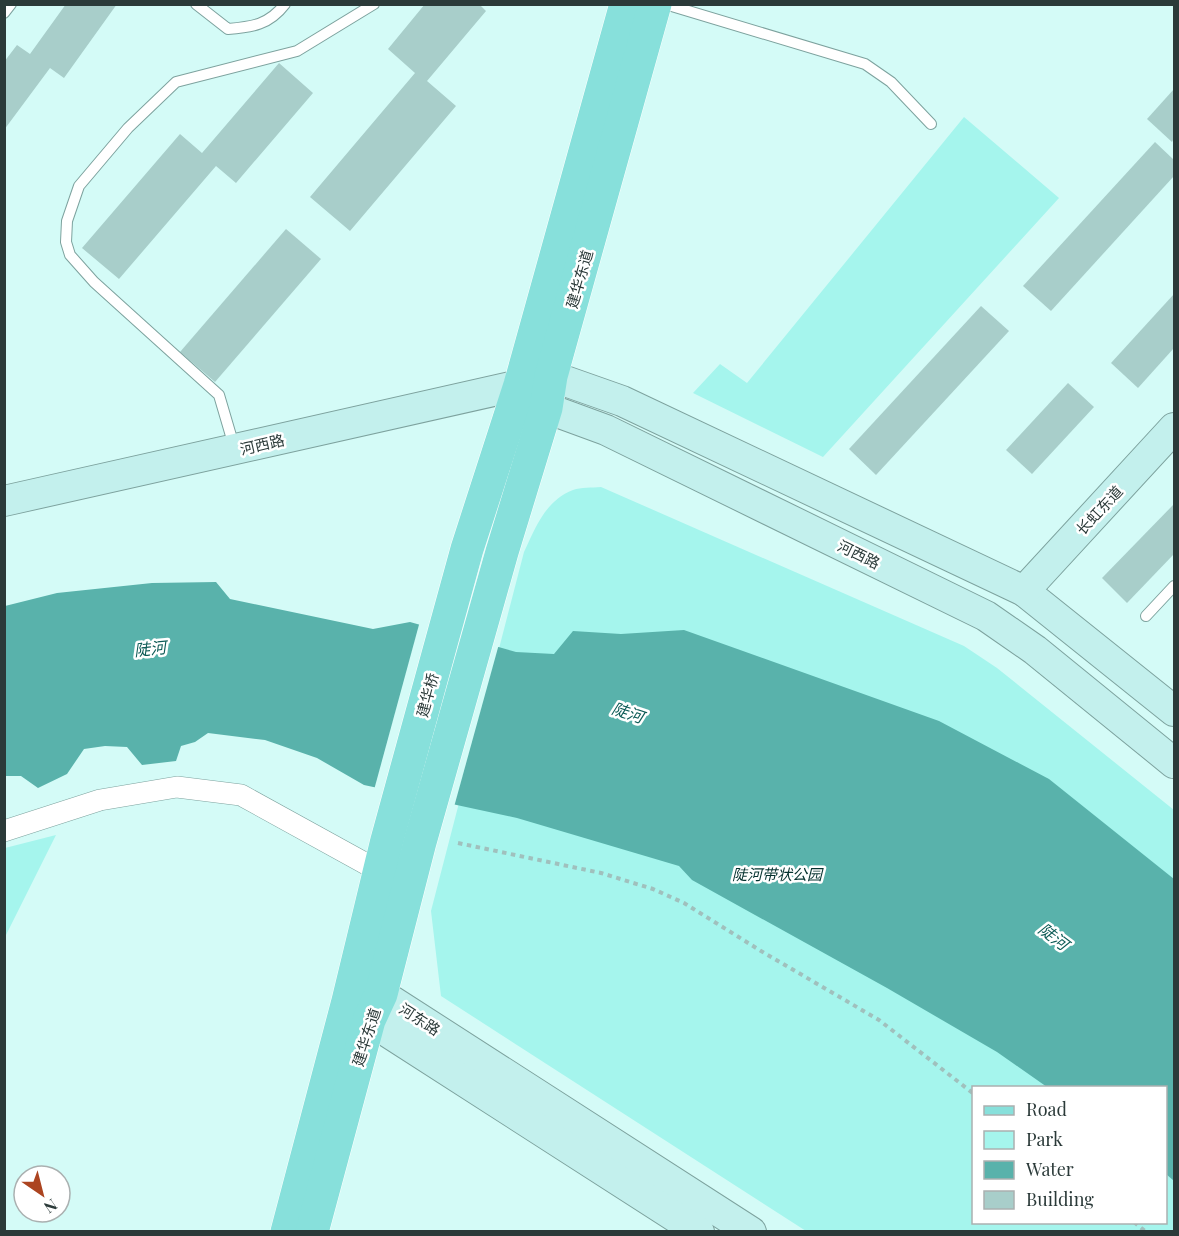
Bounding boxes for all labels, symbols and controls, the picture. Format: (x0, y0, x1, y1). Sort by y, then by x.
street label: 建华东道 (561, 247, 597, 311)
street label: 河西路 (238, 429, 286, 459)
street label: 长虹东道 (1071, 481, 1127, 539)
street label: 河西路 (834, 535, 884, 573)
water label: 陡河 (133, 636, 170, 660)
street label: 建华桥 (412, 671, 442, 719)
water label: 陡河 (610, 697, 649, 728)
park label: 陡河带状公园 (732, 864, 824, 884)
water label: 陡河 (1035, 918, 1075, 956)
street label: 河东路 (396, 998, 444, 1040)
street label: 建华东道 (347, 1005, 385, 1069)
legend (972, 1086, 1167, 1224)
text: Road (1026, 1097, 1067, 1121)
text: Park (1026, 1127, 1063, 1151)
text: Water (1025, 1157, 1074, 1181)
north arrow (12, 1164, 72, 1224)
text: Building (1026, 1187, 1094, 1211)
text: N (40, 1195, 62, 1219)

